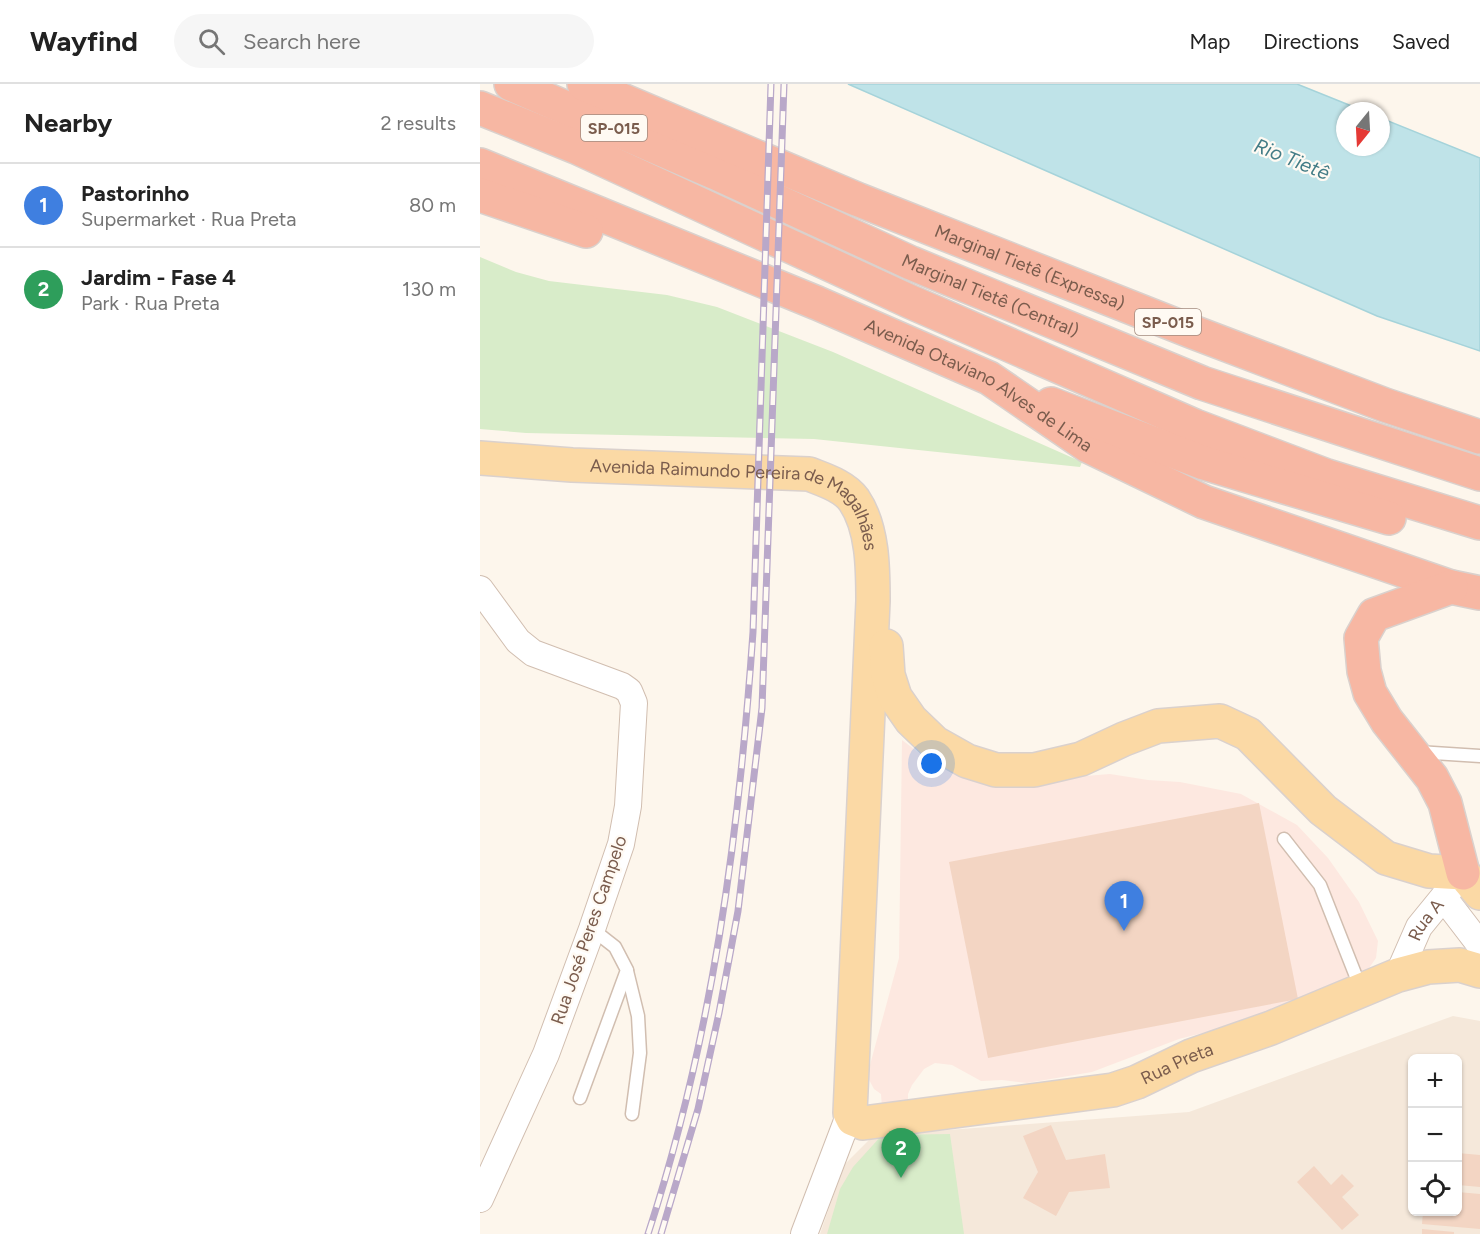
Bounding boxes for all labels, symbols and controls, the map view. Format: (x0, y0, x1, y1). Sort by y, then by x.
search box (174, 14, 594, 68)
text: Wayfind (30, 24, 138, 58)
icon: search (195, 25, 228, 58)
text: Search here (243, 28, 361, 55)
text: Map (1189, 29, 1230, 54)
text: Directions (1263, 29, 1359, 54)
text: Saved (1392, 29, 1450, 54)
north arrow (1336, 102, 1390, 156)
text: Nearby (24, 107, 112, 139)
text: 2 results (380, 111, 456, 135)
road number: SP-015 (581, 115, 647, 141)
water label: Rio Tietê (1251, 133, 1333, 185)
text: Pastorinho (81, 180, 189, 207)
text: 1 (39, 193, 48, 217)
text: 80 m (409, 193, 456, 217)
text: Supermarket · Rua Preta (81, 207, 297, 231)
street label: Marginal Tietê (Expressa) (932, 220, 1128, 315)
street label: Marginal Tietê (Central) (898, 249, 1082, 342)
text: Jardim - Fase 4 (81, 264, 236, 291)
text: 2 (38, 277, 49, 301)
text: 130 m (402, 277, 456, 301)
text: Park · Rua Preta (81, 291, 220, 315)
road number: SP-015 (1135, 309, 1201, 335)
street label: Avenida Otaviano Alves de Lima (861, 314, 1097, 457)
street label: Avenida Raimundo Pereira de Magalhães (590, 455, 882, 552)
your location (917, 749, 946, 778)
street label: Rua José Peres Campelo (546, 833, 632, 1027)
pin: 1 (1104, 882, 1144, 931)
street label: Rua A (1403, 894, 1448, 944)
street label: Rua Preta (1137, 1038, 1216, 1090)
map controls (1408, 1054, 1462, 1216)
button: + (1408, 1054, 1462, 1108)
button: − (1408, 1108, 1462, 1162)
pin: 2 (882, 1128, 920, 1178)
button: locate (1408, 1162, 1462, 1216)

